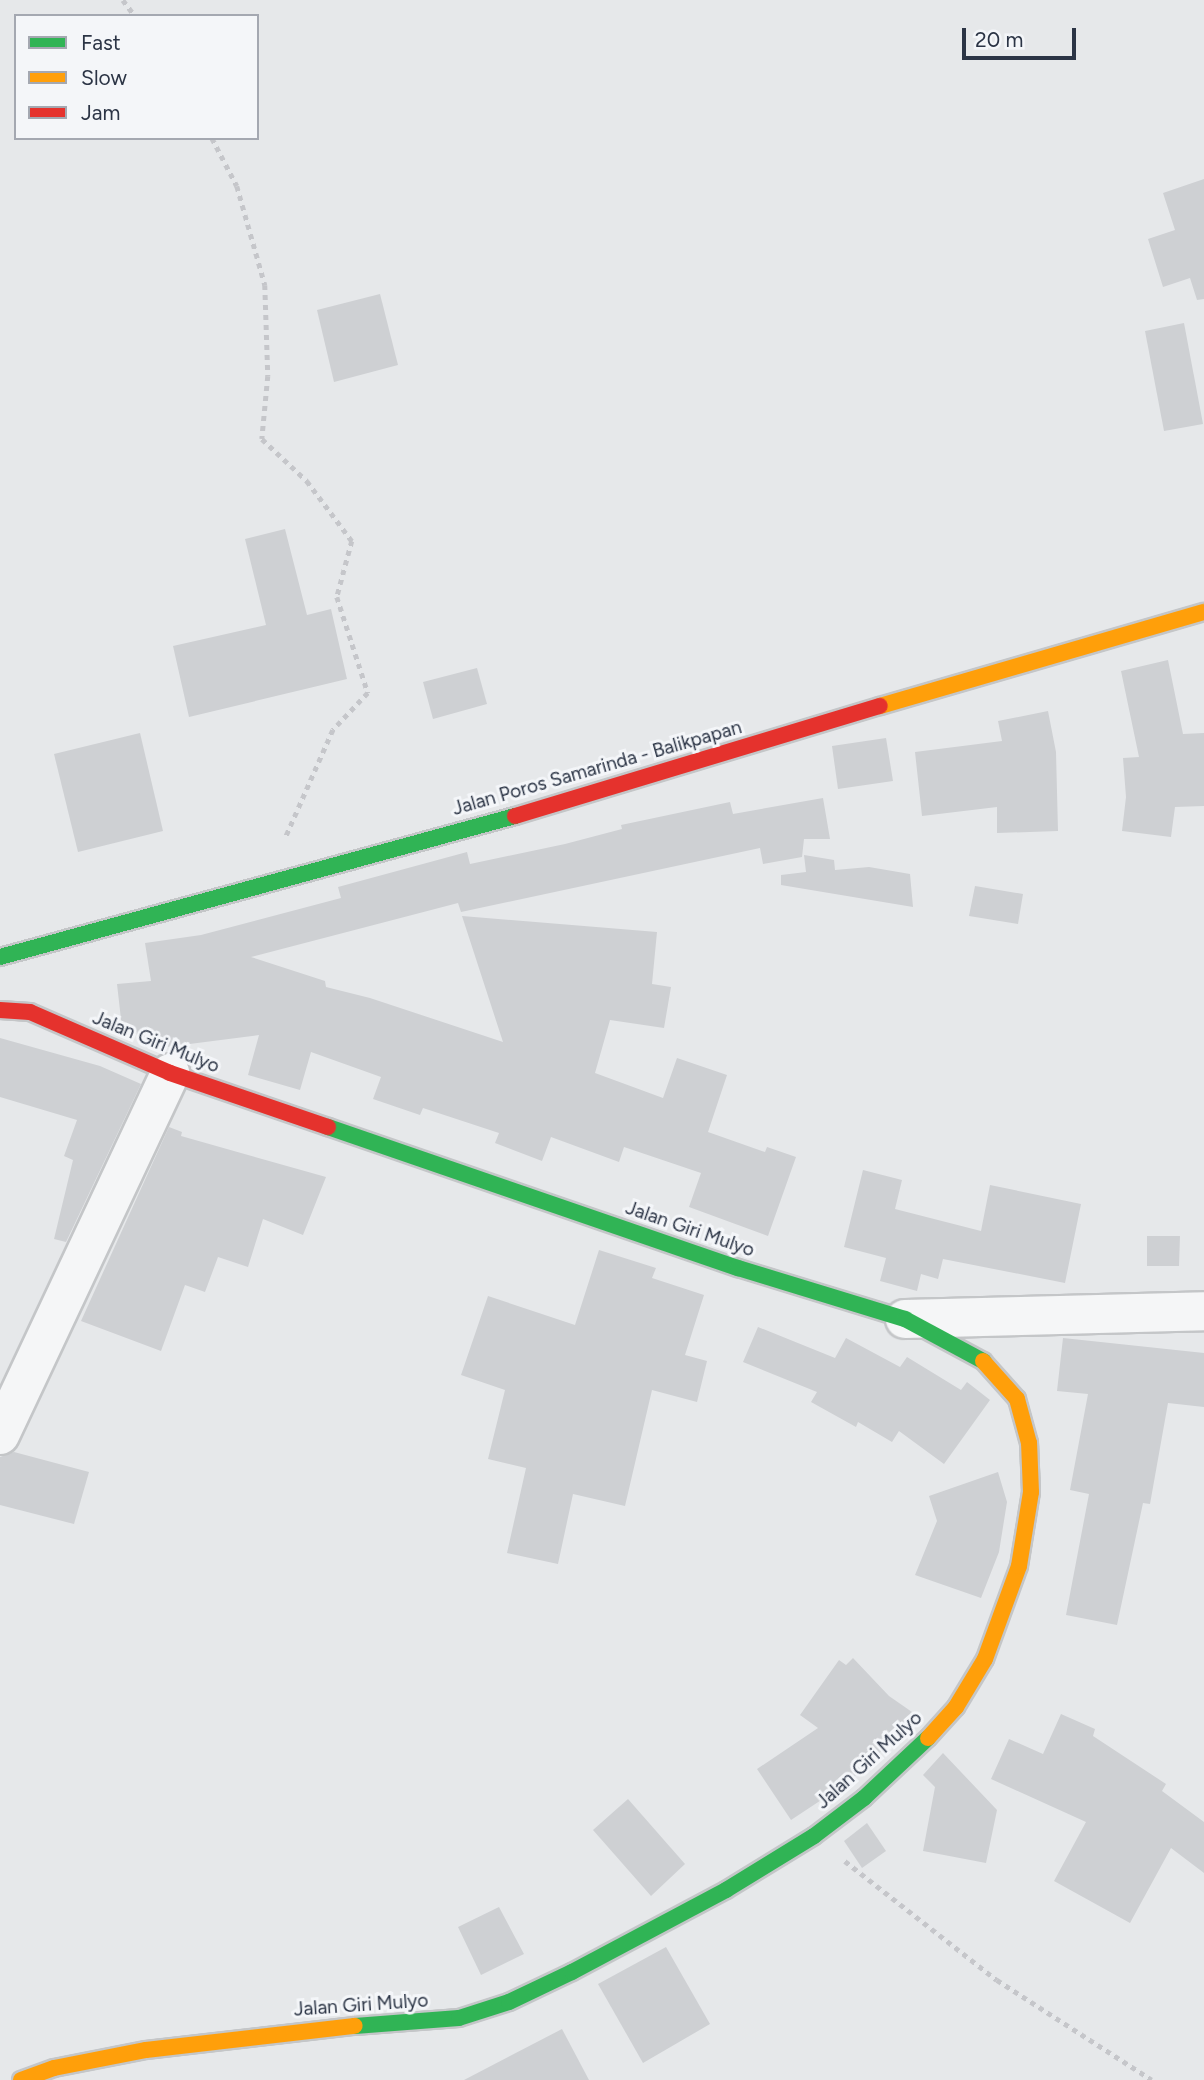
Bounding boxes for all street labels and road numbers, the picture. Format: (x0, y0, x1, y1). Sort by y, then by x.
street label: Jalan Poros Samarinda - Balikpapan (450, 716, 744, 820)
street label: Jalan Giri Mulyo (89, 1006, 223, 1078)
street label: Jalan Giri Mulyo (623, 1196, 757, 1262)
street label: Jalan Giri Mulyo (811, 1706, 927, 1814)
street label: Jalan Giri Mulyo (293, 1989, 429, 2021)

